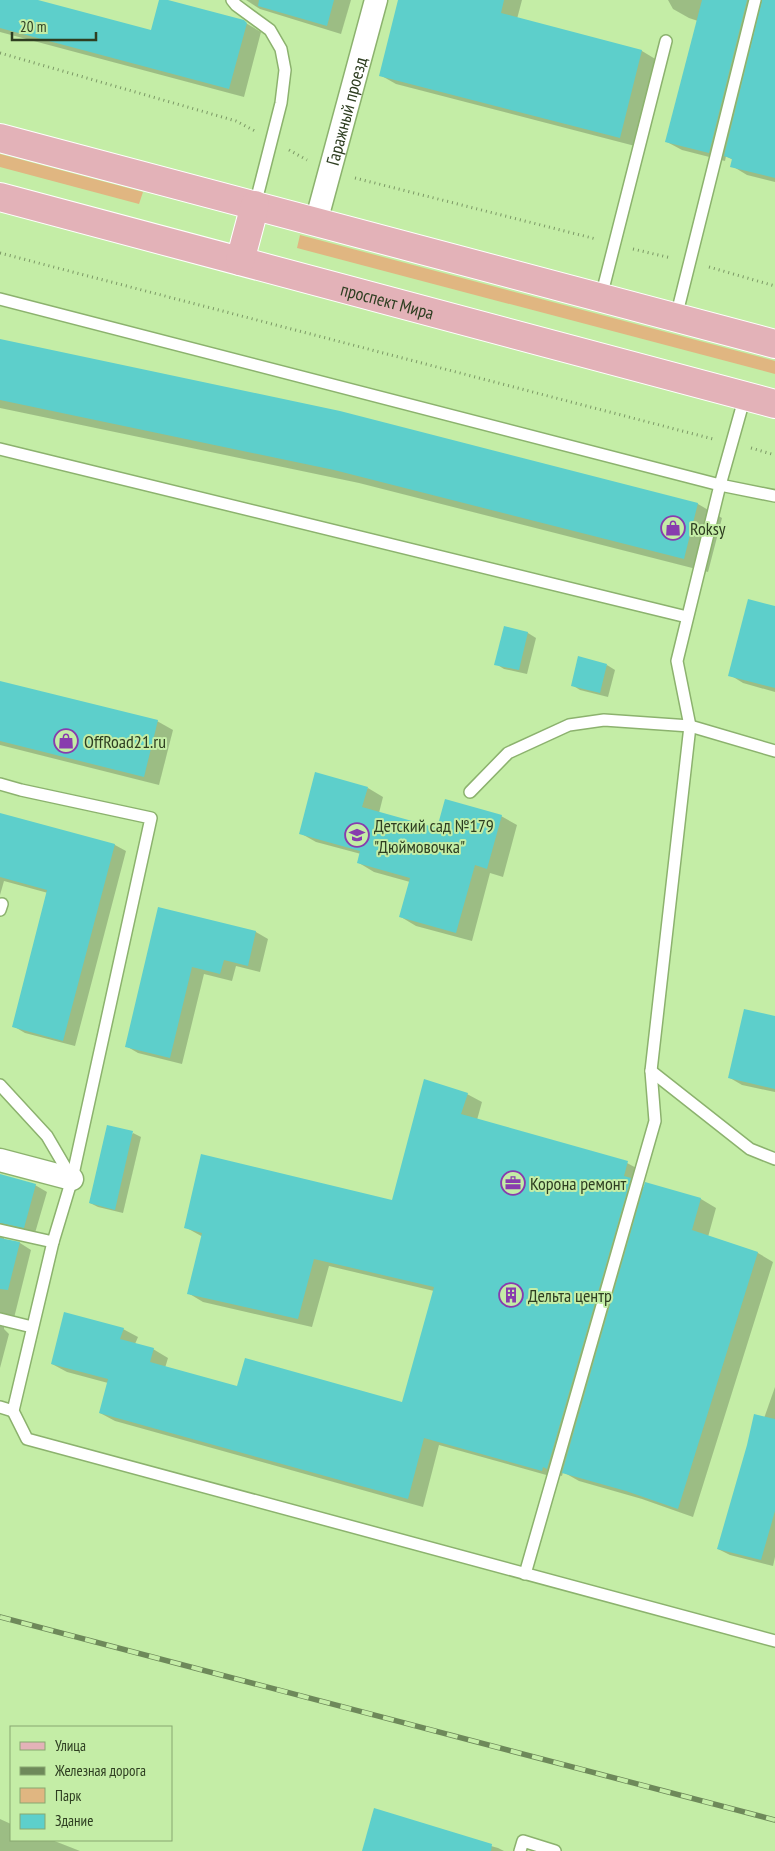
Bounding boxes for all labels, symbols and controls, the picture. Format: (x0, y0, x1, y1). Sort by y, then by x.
scale bar (12, 10, 96, 42)
text: 20 m (20, 17, 46, 36)
street label: Гаражный проезд (320, 54, 372, 168)
street label: проспект Мира (338, 277, 437, 324)
shop icon: Roksy (660, 515, 686, 541)
place label: Roksy (690, 517, 726, 540)
shop icon: OffRoad21.ru (53, 728, 79, 754)
place label: OffRoad21.ru (84, 730, 166, 753)
place label: Детский сад №179 "Дюймовочка" (374, 814, 494, 858)
school or university icon: Детский сад №179 "Дюймовочка" (344, 822, 370, 848)
office icon: Корона ремонт (500, 1170, 526, 1196)
place label: Корона ремонт (530, 1172, 626, 1195)
building icon: Дельта центр (498, 1282, 524, 1308)
place label: Дельта центр (528, 1284, 612, 1307)
legend (10, 1726, 172, 1841)
text: Улица (55, 1736, 86, 1755)
text: Железная дорога (54, 1761, 146, 1780)
text: Парк (55, 1786, 81, 1805)
text: Здание (55, 1811, 93, 1830)

